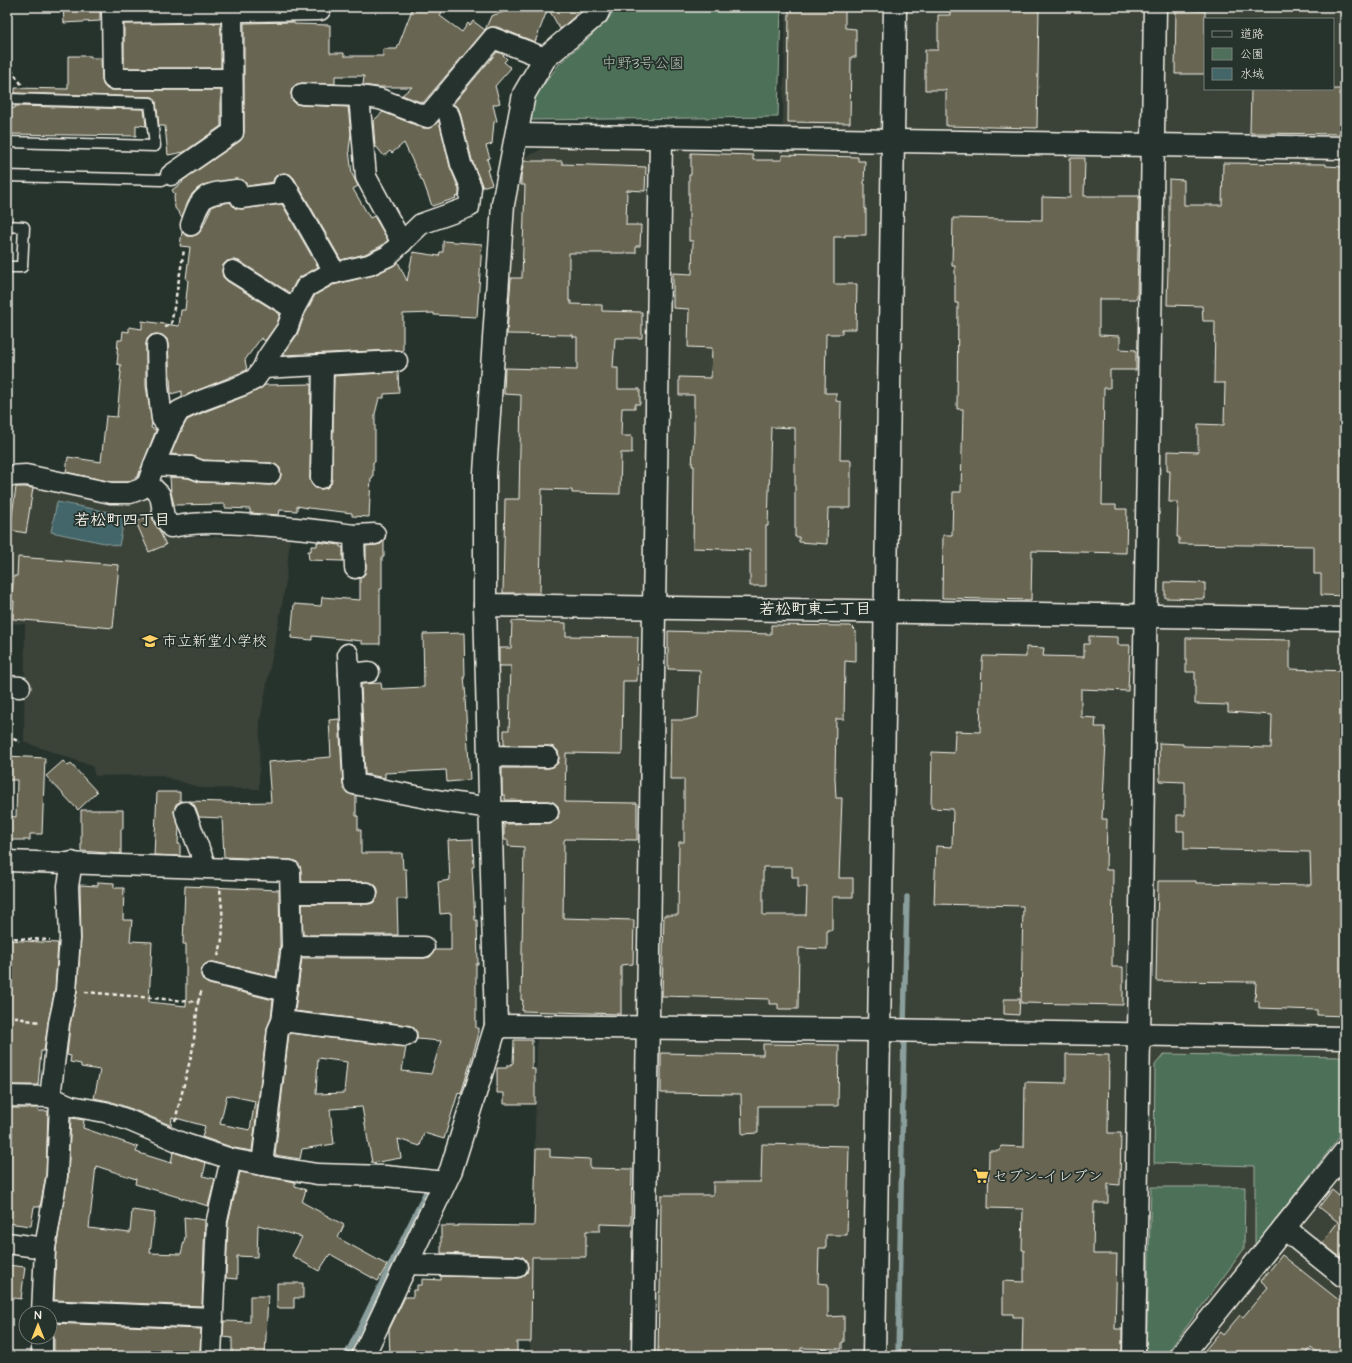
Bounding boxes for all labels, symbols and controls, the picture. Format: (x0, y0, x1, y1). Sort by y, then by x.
legend (1204, 18, 1334, 90)
text: 道路 (1240, 26, 1264, 43)
text: 公園 (1240, 46, 1264, 63)
park label: 中野3号公園 (602, 53, 684, 74)
text: 水域 (1240, 66, 1264, 83)
district label: 若松町四丁目 (74, 509, 170, 531)
district label: 若松町東二丁目 (759, 598, 871, 620)
place label: 市立新堂小学校 (162, 631, 267, 652)
school or university icon: 市立新堂小学校 (141, 632, 159, 650)
place label: セブン-イレブン (993, 1166, 1103, 1187)
supermarket icon: セブン-イレブン (972, 1167, 990, 1185)
north arrow (18, 1305, 58, 1345)
text: N (35, 1308, 42, 1323)

